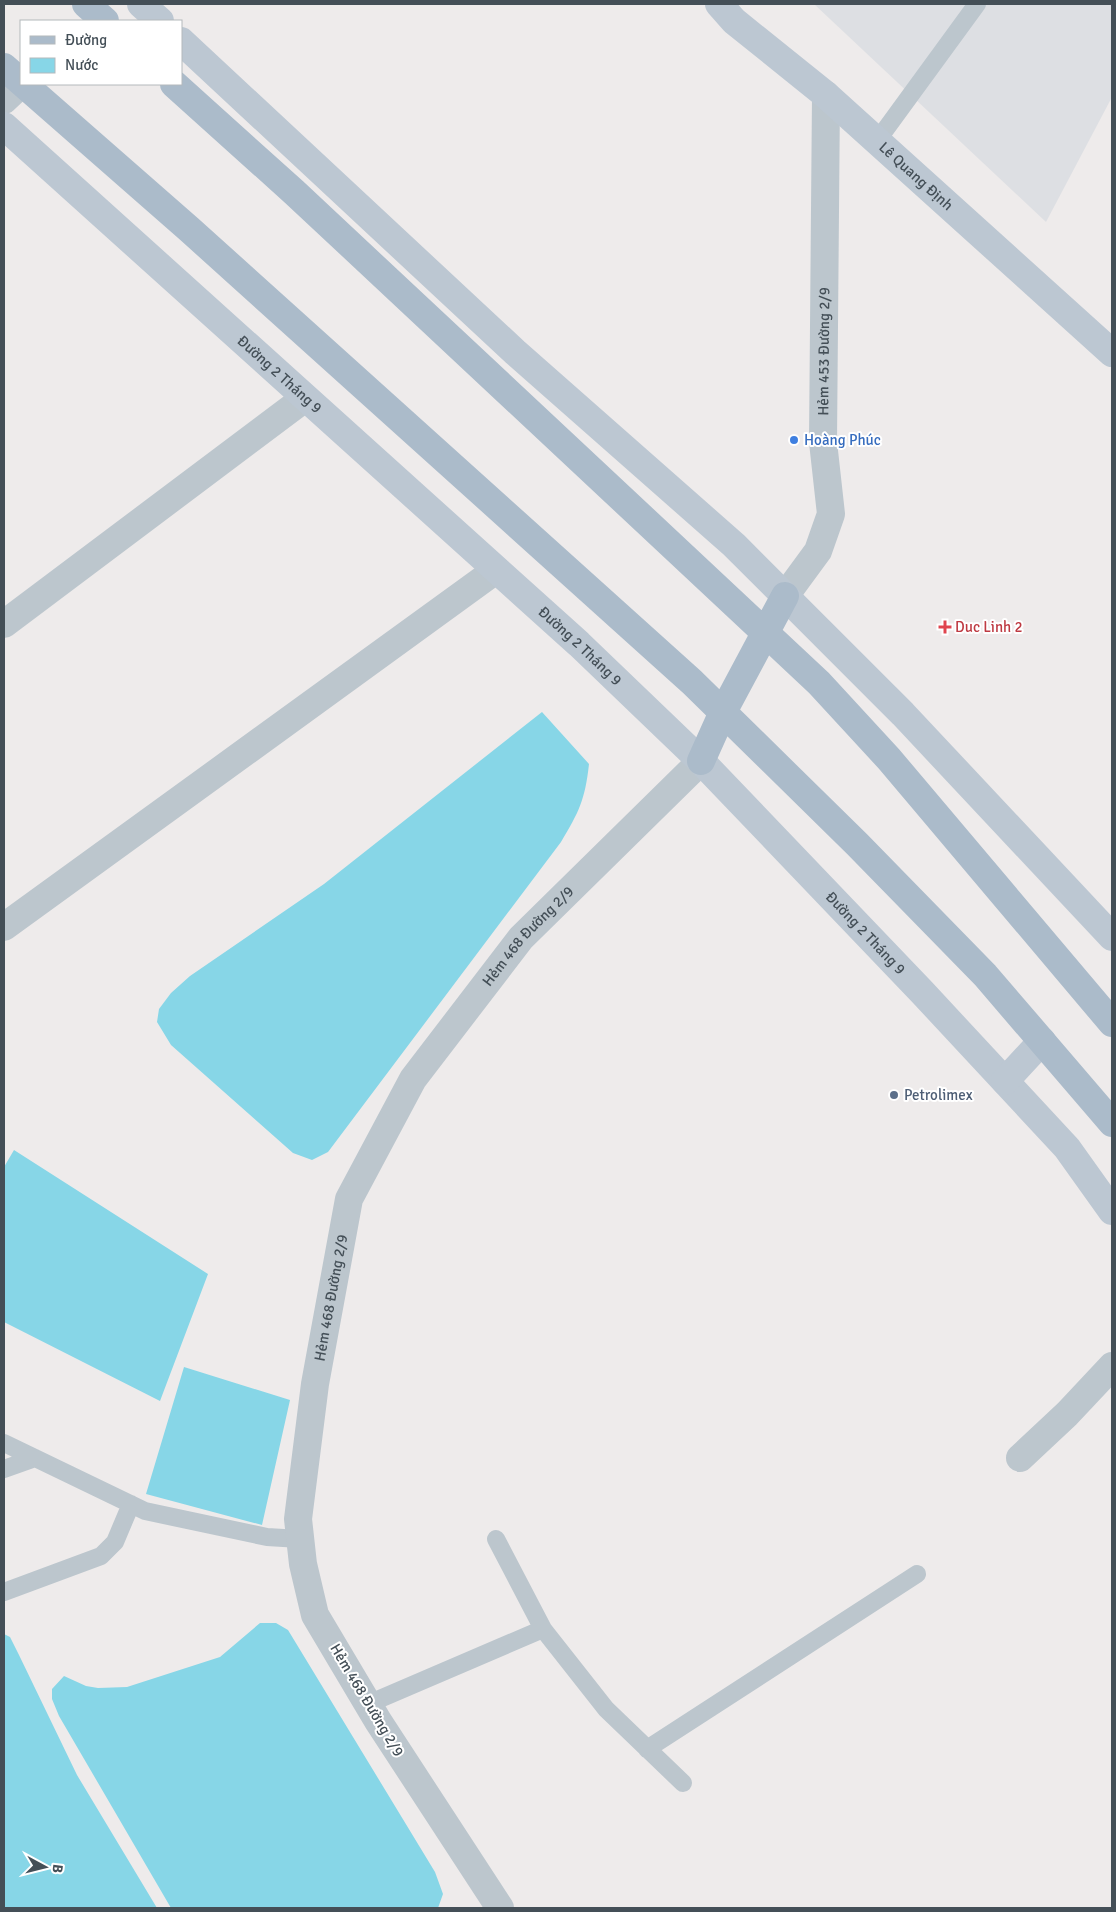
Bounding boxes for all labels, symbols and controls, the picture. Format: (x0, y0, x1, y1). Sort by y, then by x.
legend (20, 20, 182, 85)
text: Đường (65, 31, 107, 49)
text: Nước (65, 56, 98, 74)
street label: Lê Quang Định (875, 138, 957, 214)
street label: Hẻm 453 Đường 2/9 (814, 287, 833, 416)
street label: Đường 2 Tháng 9 (234, 332, 326, 417)
place label: Hoàng Phúc (804, 431, 881, 449)
marker: Hoàng Phúc (788, 434, 800, 446)
street label: Đường 2 Tháng 9 (535, 603, 626, 689)
place label: Duc Linh 2 (955, 618, 1023, 636)
marker: Duc Linh 2 (939, 621, 951, 633)
street label: Hẻm 468 Đường 2/9 (478, 882, 577, 990)
street label: Đường 2 Tháng 9 (822, 888, 909, 978)
place label: Petrolimex (904, 1086, 973, 1104)
marker: Petrolimex (888, 1089, 900, 1101)
street label: Hẻm 468 Đường 2/9 (310, 1233, 351, 1363)
street label: Hẻm 468 Đường 2/9 (326, 1640, 408, 1760)
north arrow (20, 1842, 70, 1892)
text: B (48, 1863, 66, 1874)

